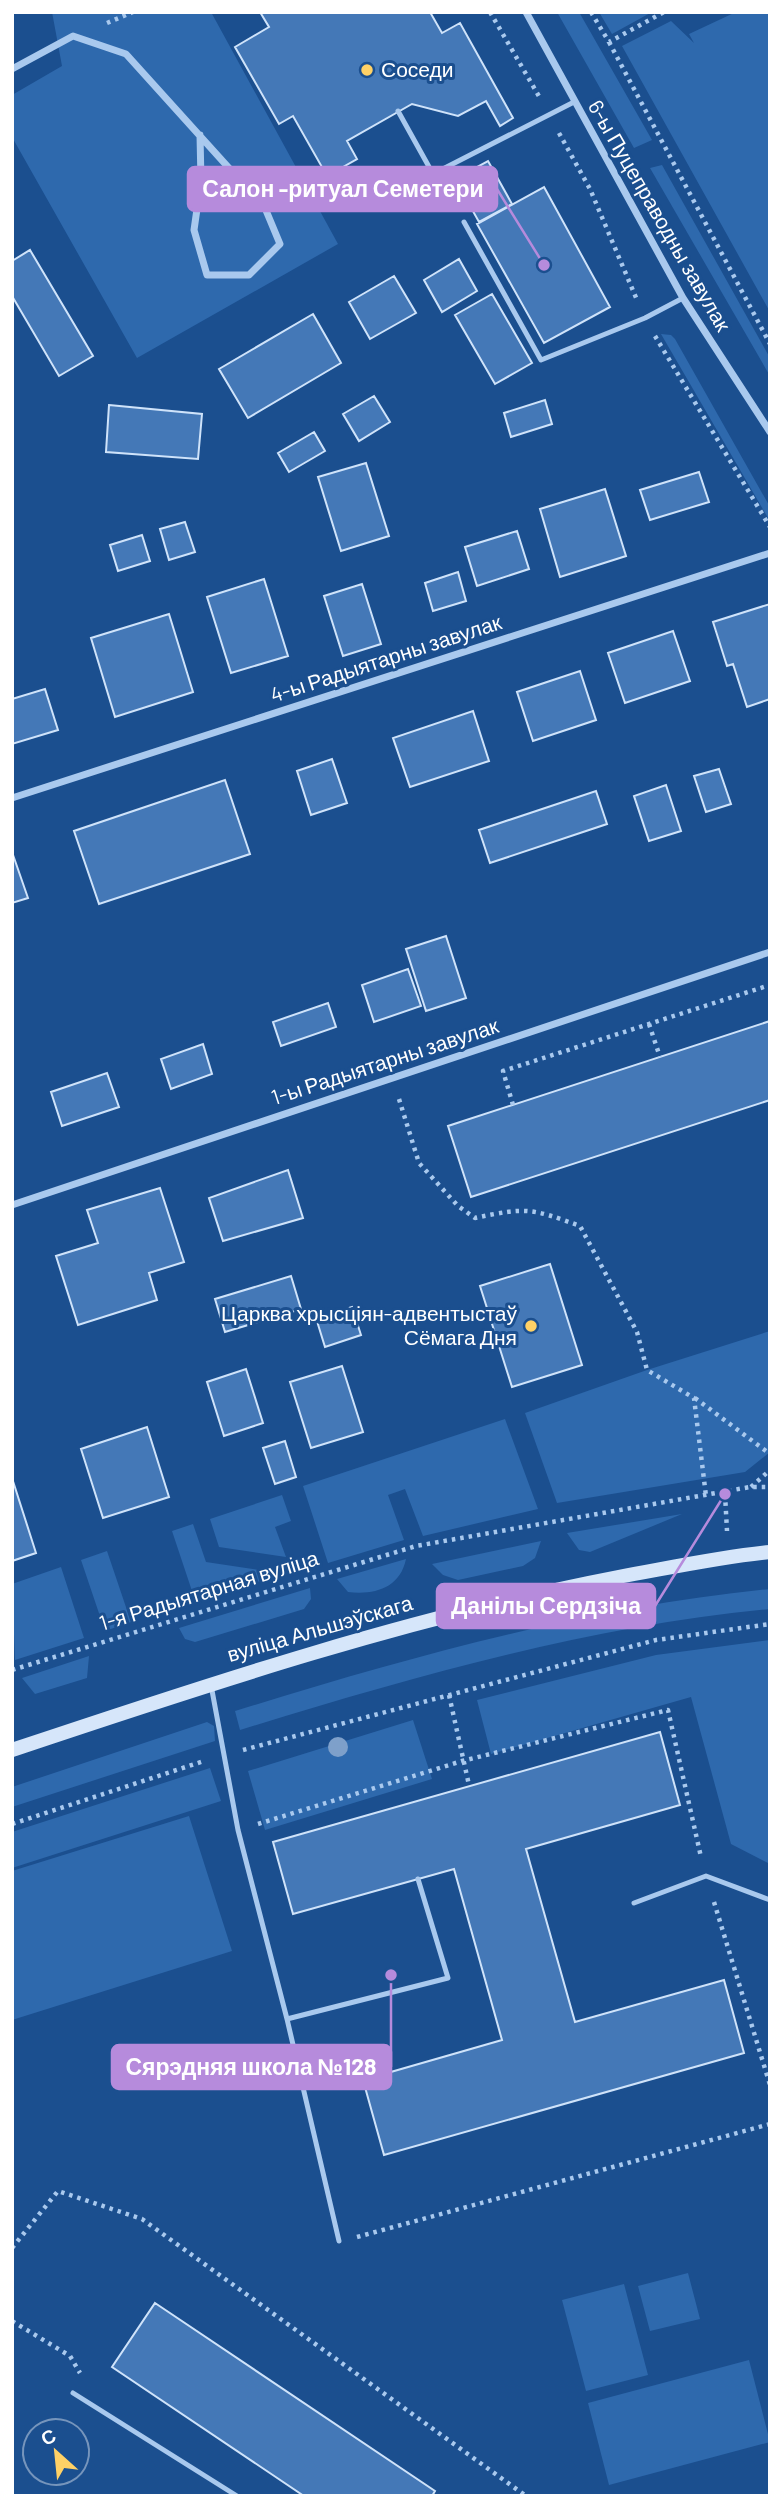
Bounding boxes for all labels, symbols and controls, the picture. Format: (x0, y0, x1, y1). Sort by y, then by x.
place label: Соседи (381, 56, 454, 81)
marker: Соседи (359, 62, 375, 78)
street label: 6-ы Пуцеправодны завулак (584, 95, 737, 336)
callout: Салон -ритуал Семетери (188, 167, 497, 211)
text: Салон -ритуал Семетери (202, 174, 484, 202)
street label: 4-ы Радыятарны завулак (267, 608, 505, 707)
street label: 1-ы Радыятарны завулак (268, 1012, 502, 1109)
place label: Царква хрысціян-адвентыстаў Сёмага Дня (221, 1300, 517, 1349)
marker: Царква хрысціян-адвентыстаў Сёмага Дня (523, 1318, 539, 1334)
street label: 1-я Радыятарная вуліца (96, 1544, 321, 1635)
callout: Данілы Сердзіча (437, 1584, 655, 1628)
street label: вуліца Альшэўскага (224, 1589, 415, 1666)
text: Данілы Сердзіча (451, 1591, 641, 1619)
callout: Сярэдняя школа №128 (112, 2045, 391, 2089)
text: Сярэдняя школа №128 (125, 2052, 377, 2080)
north arrow (21, 2417, 91, 2487)
text: С (37, 2423, 60, 2450)

